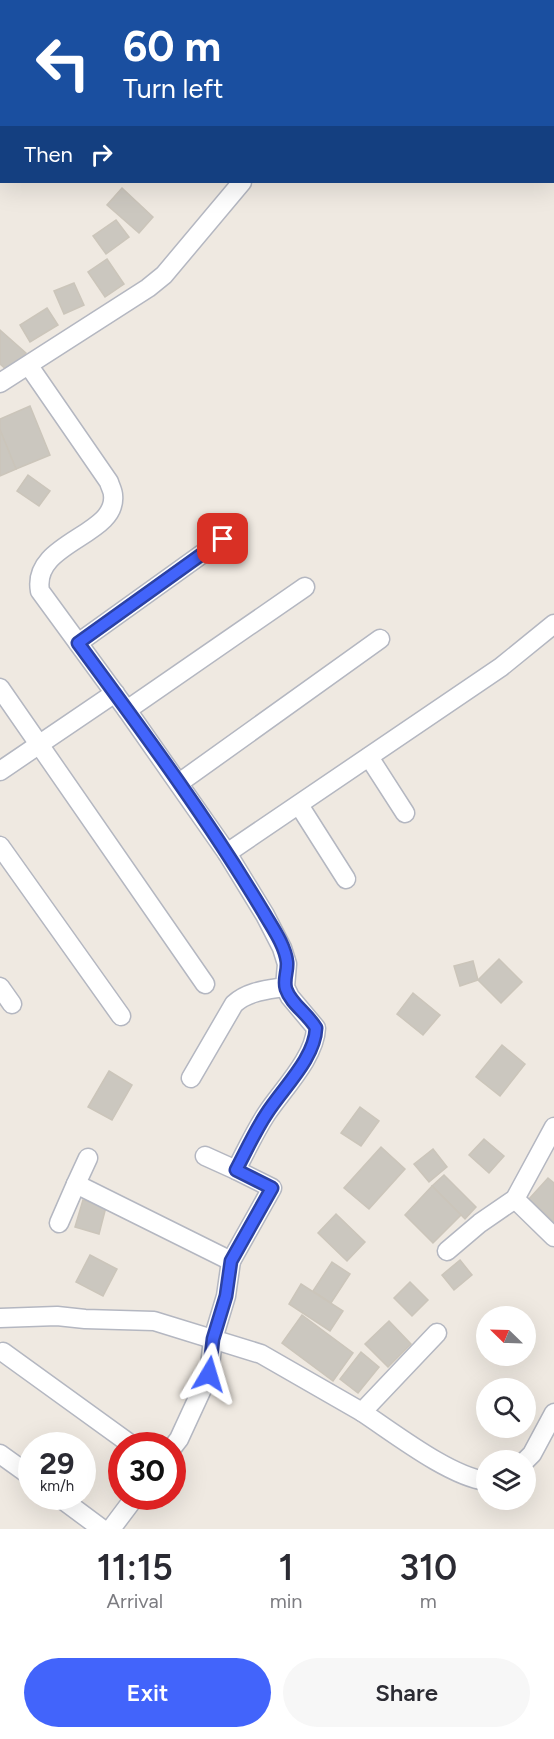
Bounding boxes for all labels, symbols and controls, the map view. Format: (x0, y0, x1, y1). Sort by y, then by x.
text: 60 m (123, 21, 221, 72)
icon: left (24, 24, 102, 102)
text: Turn left (123, 72, 223, 105)
icon: right (85, 138, 118, 171)
text: Then (24, 141, 73, 168)
pin (197, 513, 248, 564)
icon: arrive (206, 522, 239, 555)
north arrow (476, 1306, 536, 1366)
map controls (476, 1306, 536, 1510)
position arrow (177, 1342, 241, 1406)
button: search (476, 1378, 536, 1438)
speed limit sign: 30 (108, 1432, 186, 1510)
text: 29 (40, 1445, 74, 1482)
button: layers (476, 1450, 536, 1510)
text: km/h (40, 1477, 74, 1495)
text: 11:15 (97, 1546, 173, 1589)
text: 1 (278, 1546, 294, 1589)
text: 310 (399, 1546, 457, 1589)
text: Arrival (107, 1589, 163, 1613)
text: min (270, 1589, 302, 1613)
text: m (420, 1589, 437, 1613)
button: Exit (24, 1658, 271, 1727)
button: Share (283, 1658, 530, 1727)

